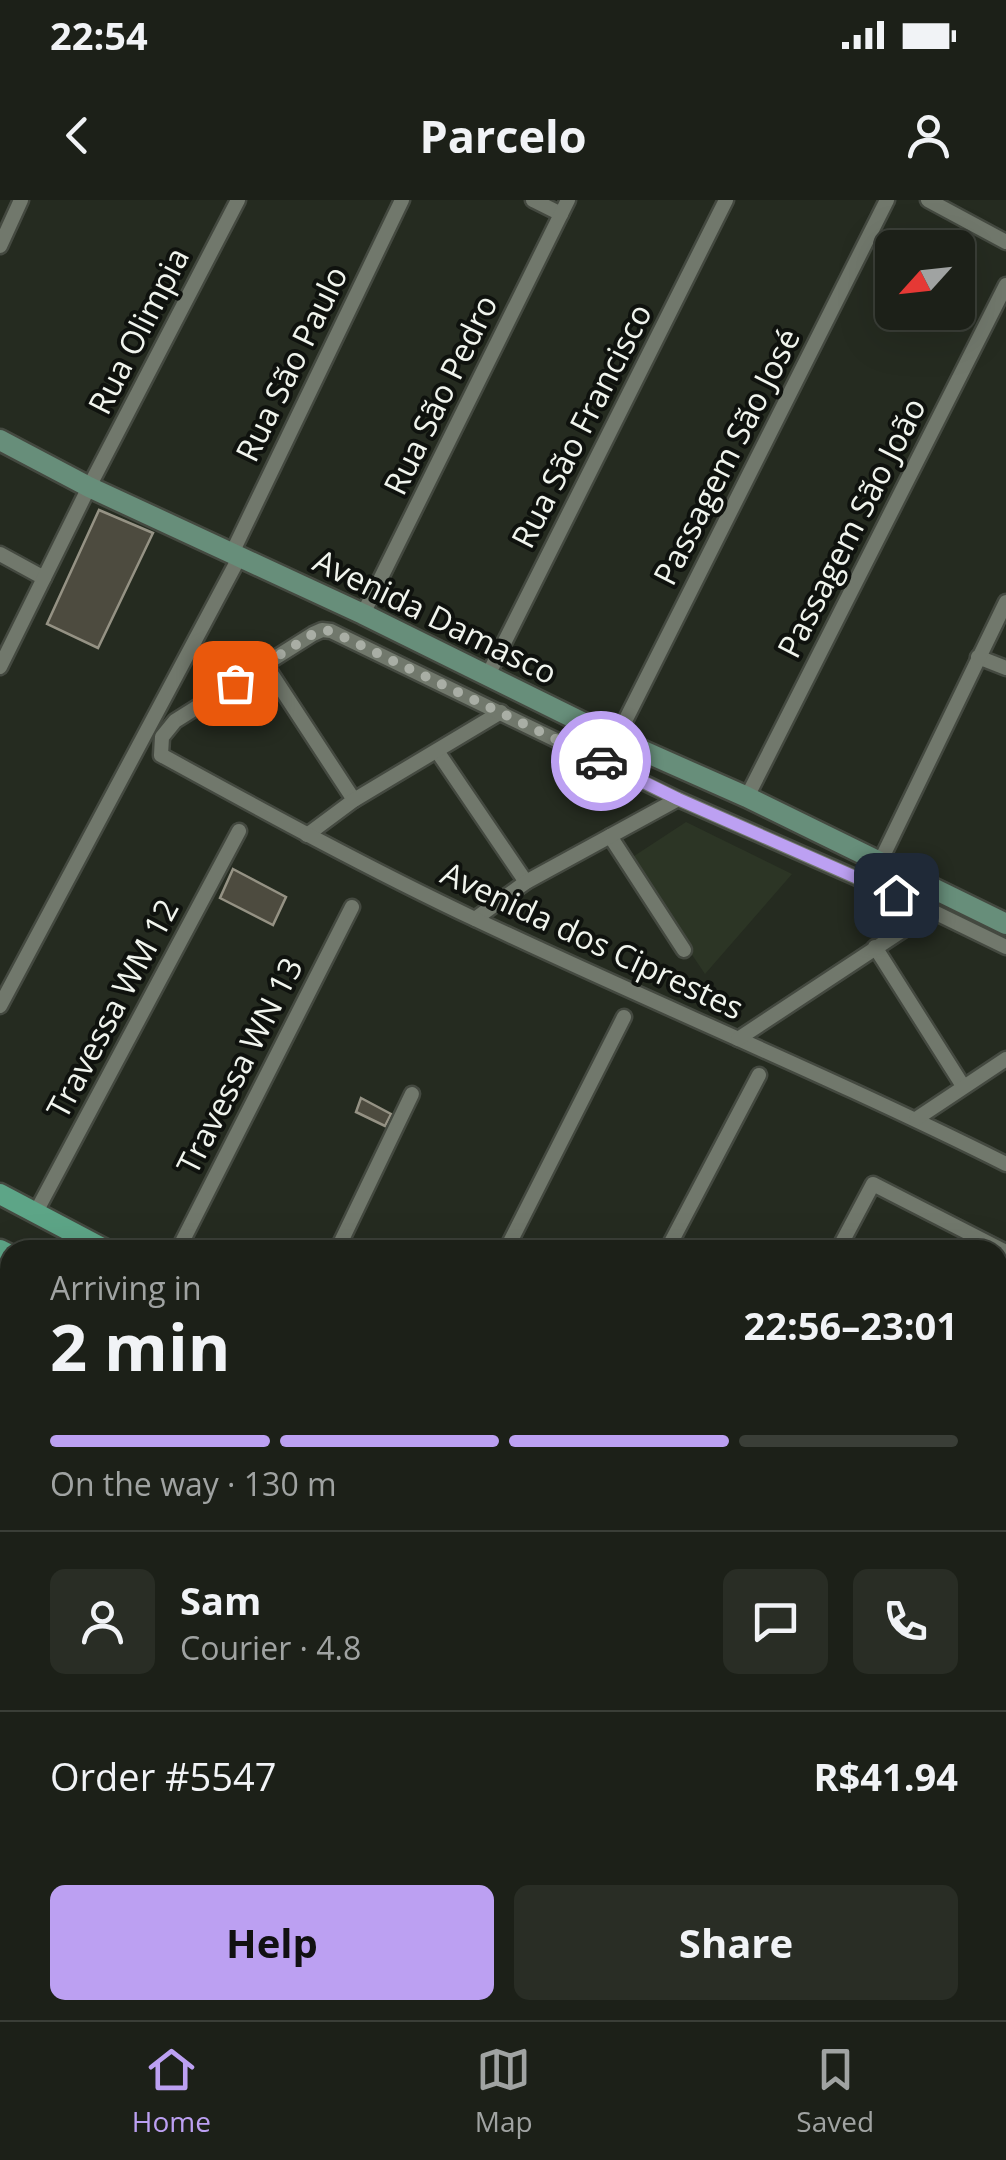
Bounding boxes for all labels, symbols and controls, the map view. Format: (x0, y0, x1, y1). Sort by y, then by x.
text: 22:54 (50, 9, 148, 61)
text: Parcelo (419, 105, 587, 166)
icon: back (50, 108, 105, 163)
icon: person (901, 108, 956, 163)
north arrow (875, 230, 975, 330)
map controls (875, 230, 975, 330)
street label: Rua Olimpia (77, 240, 198, 421)
street label: Rua São Paulo (225, 258, 357, 468)
street label: Rua São Pedro (373, 287, 507, 502)
street label: Rua São Francisco (501, 296, 661, 555)
street label: Passagem São José (642, 321, 809, 592)
street label: Passagem São João (767, 390, 935, 665)
street label: Avenida Damasco (307, 538, 565, 693)
pin (193, 641, 278, 726)
icon: bag (208, 656, 263, 711)
courier (551, 711, 651, 811)
icon: car (574, 734, 629, 789)
street label: Avenida dos Ciprestes (435, 851, 751, 1029)
pin (854, 853, 939, 938)
icon: home (869, 868, 924, 923)
street label: Travessa WM 12 (36, 891, 188, 1125)
street label: Travessa WN 13 (166, 950, 312, 1181)
text: Arriving in (50, 1266, 202, 1309)
text: 22:56–23:01 (744, 1299, 958, 1351)
text: 2 min (50, 1302, 230, 1390)
text: On the way · 130 m (50, 1462, 337, 1505)
button: person (50, 1569, 155, 1674)
button: chat (723, 1569, 828, 1674)
button: phone (853, 1569, 958, 1674)
text: Sam (180, 1574, 261, 1626)
text: Courier · 4.8 (180, 1626, 361, 1669)
text: Order #5547 (50, 1750, 277, 1802)
text: R$41.94 (813, 1750, 958, 1802)
button: Help (50, 1885, 494, 2000)
button: Share (514, 1885, 958, 2000)
tab: Home (132, 2042, 211, 2140)
tab: Map (475, 2042, 533, 2140)
tab: Saved (796, 2042, 874, 2140)

